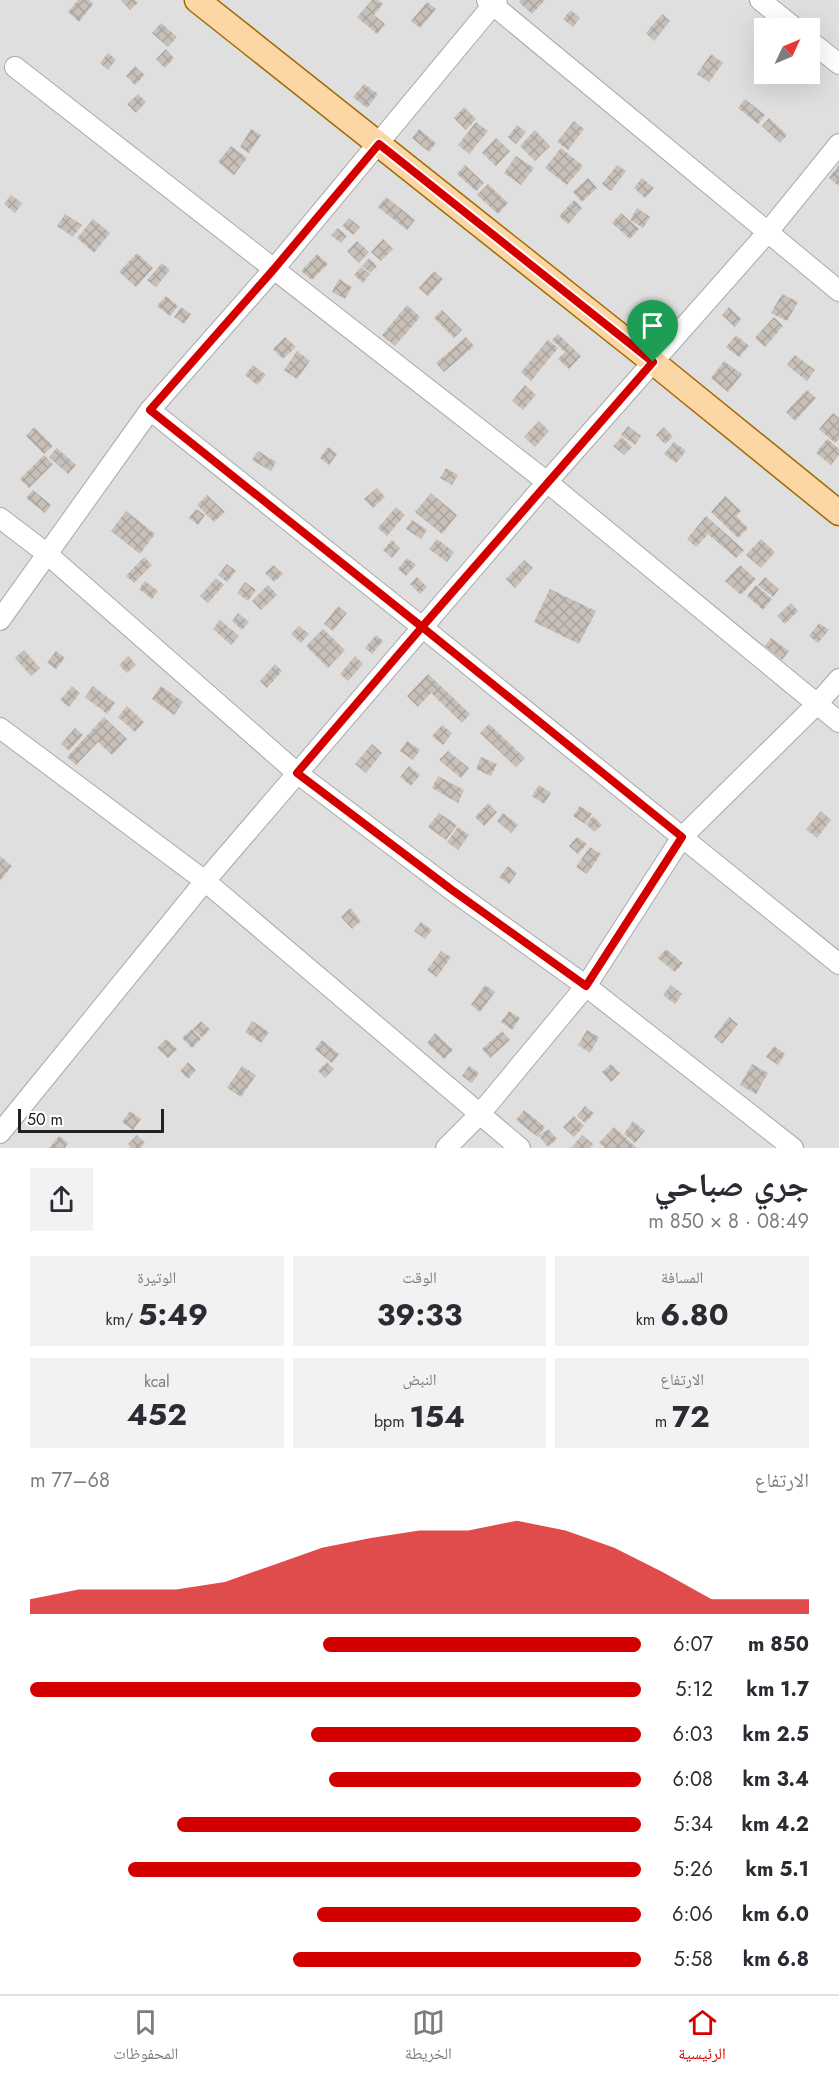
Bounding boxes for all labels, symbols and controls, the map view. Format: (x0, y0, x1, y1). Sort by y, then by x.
north arrow (754, 18, 820, 84)
map controls (754, 18, 820, 84)
pin (627, 300, 678, 362)
icon: arrive (636, 309, 669, 342)
scale bar (18, 1106, 164, 1134)
text: 50 m (27, 1108, 63, 1131)
text: جري صباحي (654, 1161, 809, 1208)
button: share (30, 1168, 93, 1231)
text: 08:49 · 8 × 850 m (648, 1207, 809, 1236)
text: الوتيرة (137, 1266, 176, 1289)
text: الوقت (402, 1266, 437, 1289)
text: المسافة (661, 1266, 703, 1289)
text: 5:49 (138, 1293, 208, 1336)
text: 39:33 (377, 1293, 462, 1336)
text: 6.80 (660, 1293, 729, 1336)
text: /km (106, 1308, 138, 1331)
text: km (636, 1308, 660, 1331)
text: النبض (402, 1368, 437, 1391)
text: الارتفاع (660, 1368, 704, 1391)
text: kcal (144, 1370, 170, 1393)
text: 452 (127, 1393, 187, 1436)
text: 154 (410, 1395, 465, 1438)
text: 72 (672, 1395, 710, 1438)
text: bpm (374, 1410, 410, 1433)
text: m (655, 1410, 672, 1433)
text: 68–77 m (30, 1466, 110, 1495)
text: الارتفاع (754, 1466, 809, 1495)
text: 6:07 (673, 1630, 713, 1659)
text: 850 m (748, 1630, 809, 1659)
text: 5:12 (675, 1675, 713, 1704)
text: 1.7 km (746, 1675, 809, 1704)
text: 6:03 (673, 1720, 713, 1749)
text: 2.5 km (743, 1720, 809, 1749)
text: 6:08 (673, 1765, 713, 1794)
text: 3.4 km (743, 1765, 809, 1794)
text: 5:34 (673, 1810, 713, 1839)
text: 4.2 km (742, 1810, 809, 1839)
text: 5:26 (673, 1855, 713, 1884)
text: 5.1 km (746, 1855, 809, 1884)
text: 6:06 (672, 1900, 713, 1929)
text: 6.0 km (742, 1900, 809, 1929)
text: 5:58 (674, 1945, 713, 1974)
text: 6.8 km (743, 1945, 809, 1974)
tab: المحفوظات (113, 2006, 178, 2069)
tab: الخريطة (405, 2006, 452, 2069)
tab: الرئيسية (678, 2006, 726, 2069)

